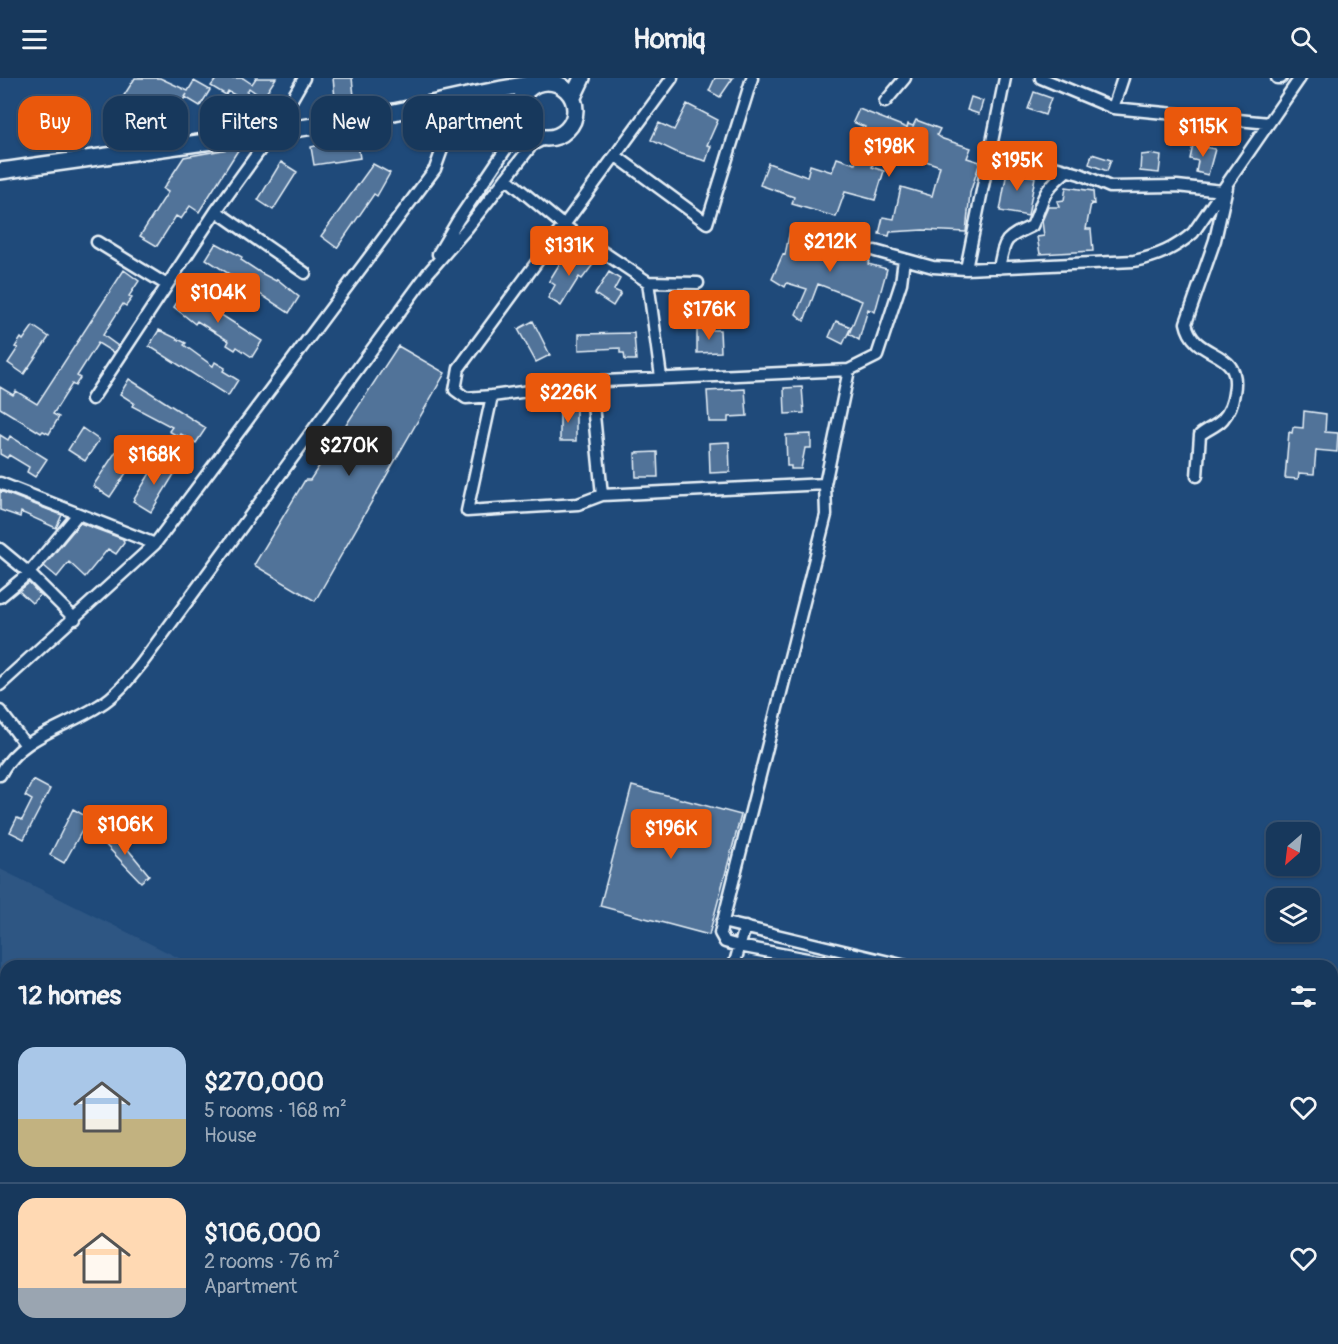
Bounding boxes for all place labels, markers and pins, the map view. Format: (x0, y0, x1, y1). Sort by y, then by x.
pin: $115K (1161, 107, 1245, 158)
pin: $198K (847, 127, 931, 178)
pin: $195K (975, 141, 1059, 192)
pin: $212K (788, 222, 872, 273)
pin: $131K (527, 226, 611, 277)
pin: $104K (176, 273, 260, 324)
pin: $176K (667, 290, 751, 341)
pin: $226K (526, 373, 610, 424)
pin: $270K (307, 426, 391, 477)
pin: $168K (112, 435, 196, 486)
pin: $106K (83, 805, 167, 856)
pin: $196K (629, 809, 713, 860)

